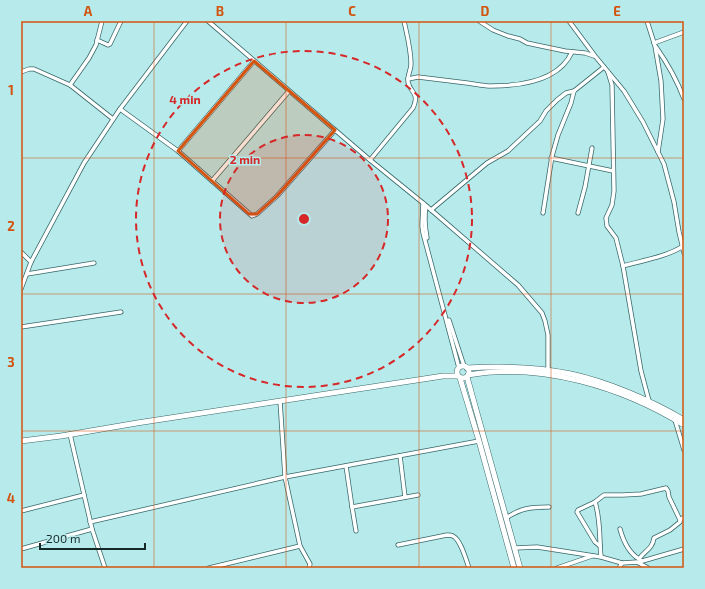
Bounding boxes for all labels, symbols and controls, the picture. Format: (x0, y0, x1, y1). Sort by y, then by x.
text: A (84, 3, 93, 19)
text: B (216, 3, 224, 19)
text: C (348, 3, 356, 19)
text: D (481, 3, 490, 19)
text: E (613, 3, 621, 19)
text: 1 (8, 82, 14, 98)
text: 4 min (169, 92, 201, 106)
text: 2 min (230, 152, 260, 166)
centre of rings (297, 212, 311, 226)
text: 2 (7, 218, 15, 234)
text: 3 (7, 354, 15, 370)
text: 4 (7, 490, 15, 506)
scale bar (40, 525, 145, 551)
text: 200 m (46, 531, 80, 545)

